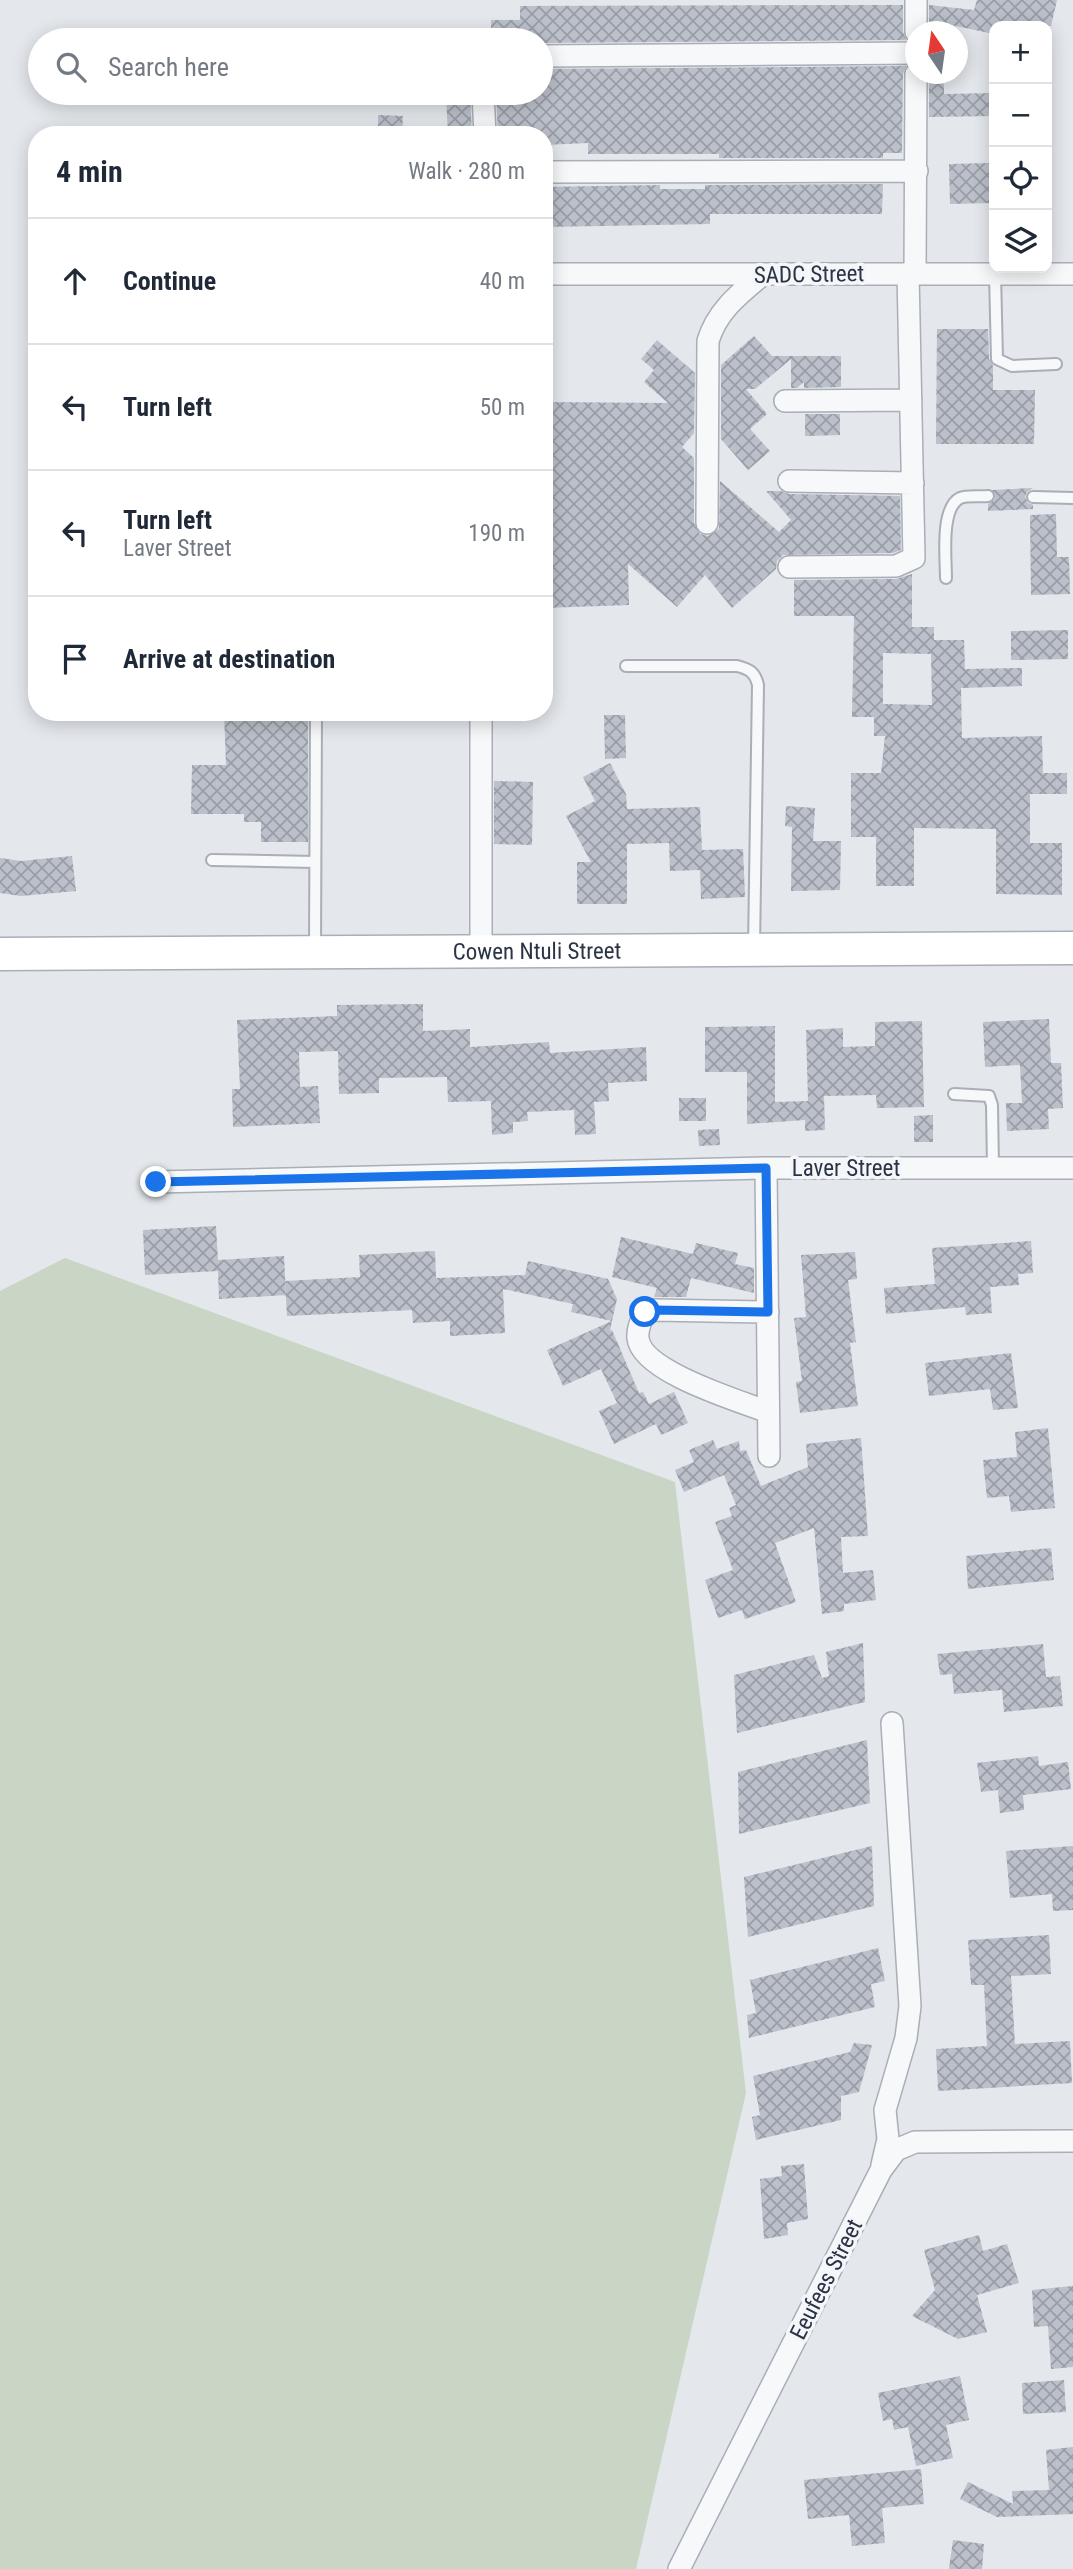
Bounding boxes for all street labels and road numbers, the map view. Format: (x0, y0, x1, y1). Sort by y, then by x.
street label: SADC Street (754, 260, 865, 289)
street label: Cowen Ntuli Street (453, 938, 621, 965)
street label: Laver Street (792, 1155, 900, 1182)
street label: Eeufees Street (785, 2215, 868, 2344)

